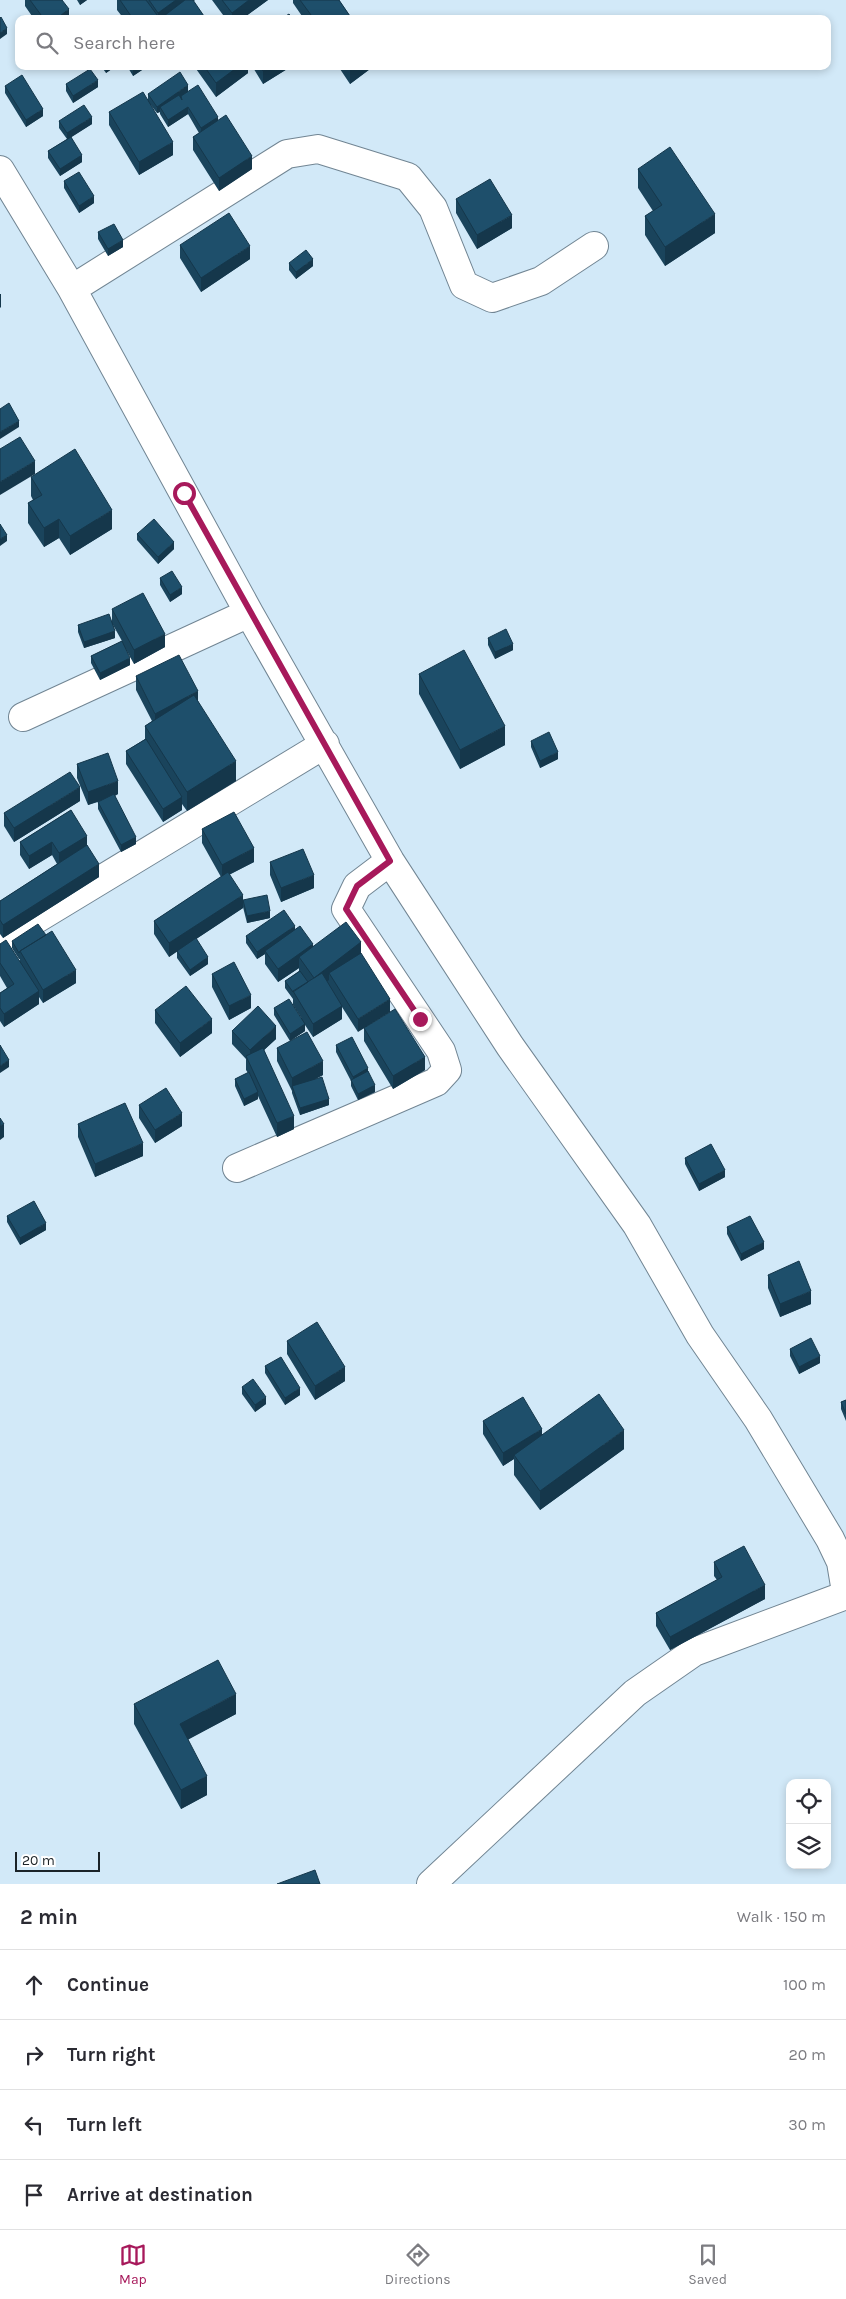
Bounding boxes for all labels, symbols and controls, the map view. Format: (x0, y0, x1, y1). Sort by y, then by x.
search box (15, 15, 831, 70)
icon: search (33, 29, 61, 57)
text: Search here (73, 32, 175, 54)
route start (173, 482, 196, 505)
route end (409, 1008, 432, 1031)
map controls (786, 1779, 831, 1869)
button: locate (786, 1779, 831, 1824)
button: layers (786, 1824, 831, 1869)
scale bar (15, 1849, 100, 1872)
text: 20 m (22, 1852, 55, 1869)
text: 2 min (20, 1905, 78, 1929)
text: Walk · 150 m (737, 1907, 826, 1926)
icon: ahead (20, 1971, 48, 1999)
text: Continue (67, 1974, 149, 1996)
text: 100 m (783, 1975, 826, 1994)
icon: right (20, 2041, 48, 2069)
text: Turn right (67, 2044, 156, 2066)
text: 20 m (788, 2045, 826, 2064)
icon: left (20, 2111, 48, 2139)
text: Turn left (67, 2114, 142, 2136)
text: 30 m (788, 2115, 826, 2134)
icon: arrive (20, 2181, 48, 2209)
text: Arrive at destination (67, 2184, 253, 2206)
tab: Map (119, 2241, 147, 2288)
tab: Directions (385, 2241, 451, 2288)
tab: Saved (688, 2241, 727, 2288)

